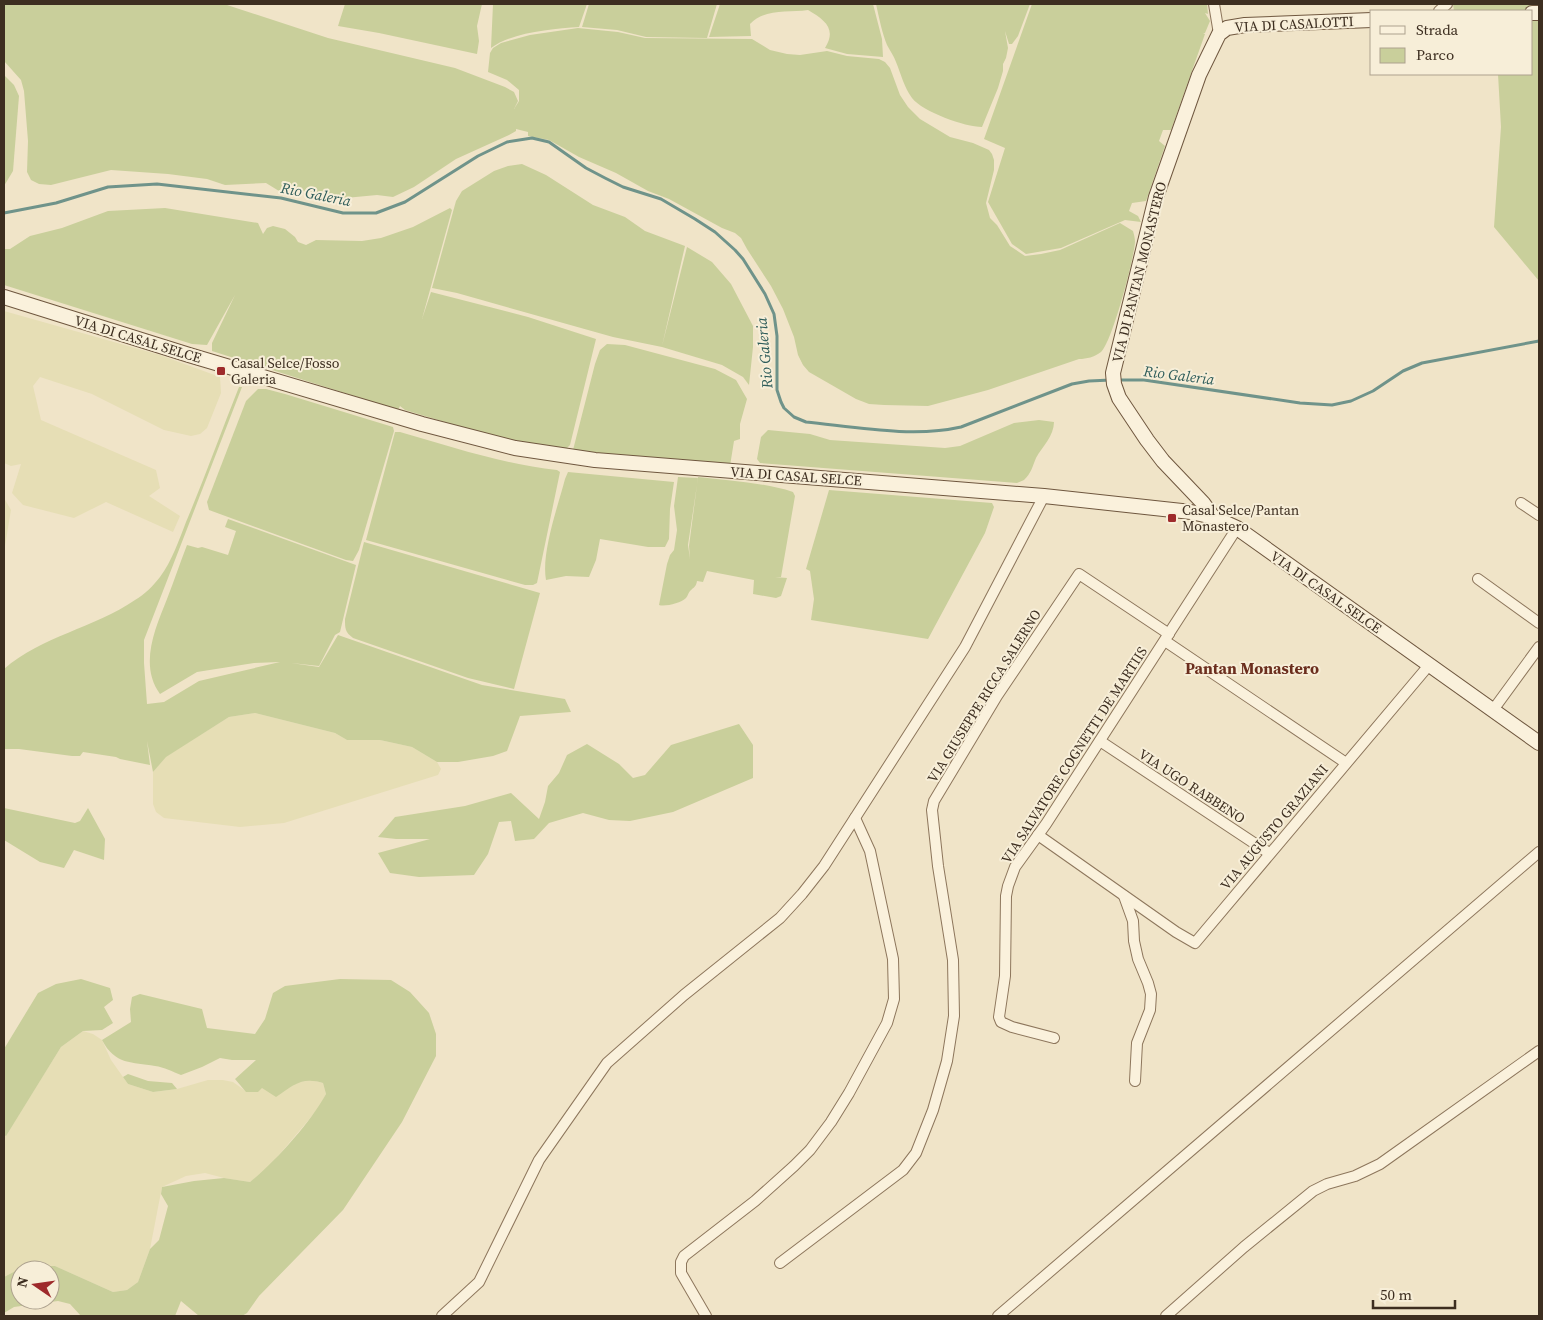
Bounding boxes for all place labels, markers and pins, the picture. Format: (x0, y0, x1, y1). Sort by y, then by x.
place label: Casal Selce/Fosso Galeria (231, 353, 340, 389)
marker: Casal Selce/Fosso Galeria (215, 365, 227, 377)
place label: Casal Selce/Pantan Monastero (1182, 500, 1300, 536)
marker: Casal Selce/Pantan Monastero (1166, 512, 1178, 524)

